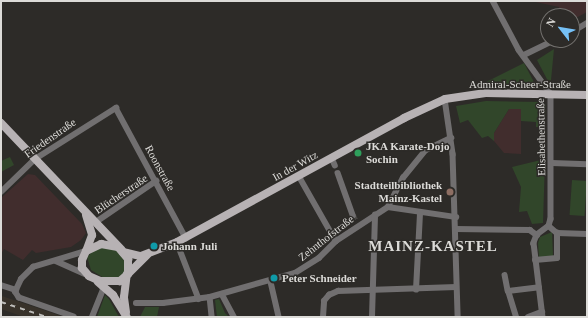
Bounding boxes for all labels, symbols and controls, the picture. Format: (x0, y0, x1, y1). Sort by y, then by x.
north arrow (540, 8, 580, 48)
text: N (543, 16, 558, 29)
street label: Admiral-Scheer-Straße (469, 77, 571, 91)
street label: Elisabethenstraße (534, 98, 548, 176)
street label: Friedenstraße (22, 115, 78, 161)
place label: JKA Karate-Dojo Sochin (366, 140, 450, 166)
street label: Roonstraße (142, 143, 178, 193)
street label: In der Witz (270, 148, 320, 184)
marker: JKA Karate-Dojo Sochin (353, 148, 363, 158)
street label: Blücherstraße (92, 171, 150, 217)
place label: Stadtteilbibliothek Mainz-Kastel (355, 179, 442, 205)
marker: Stadtteilbibliothek Mainz-Kastel (445, 187, 455, 197)
street label: Zehnthofstraße (296, 212, 356, 264)
district label: MAINZ-KASTEL (368, 238, 498, 256)
place label: Johann Juli (162, 239, 217, 253)
marker: Johann Juli (149, 241, 159, 251)
place label: Peter Schneider (282, 271, 357, 285)
marker: Peter Schneider (269, 273, 279, 283)

